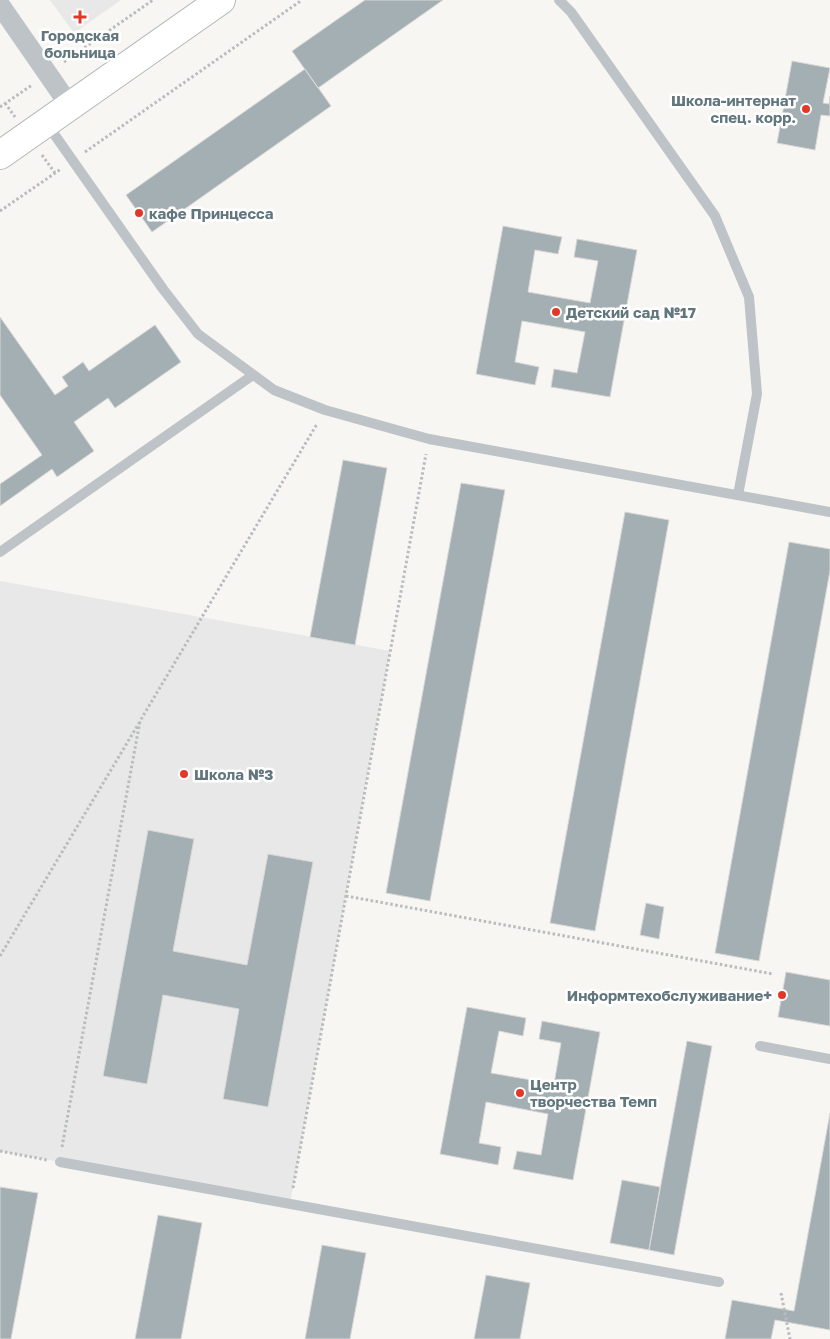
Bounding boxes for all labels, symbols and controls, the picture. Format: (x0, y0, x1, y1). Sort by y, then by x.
marker: Городская больница (73, 10, 87, 24)
place label: Городская больница (41, 26, 119, 61)
place label: Школа-интернат спец. корр. (671, 91, 796, 126)
marker: Школа-интернат спец. корр. (800, 103, 812, 115)
place label: кафе Принцесса (149, 204, 274, 222)
marker: кафе Принцесса (133, 207, 145, 219)
place label: Детский сад №17 (566, 303, 696, 321)
marker: Детский сад №17 (550, 306, 562, 318)
place label: Школа №3 (194, 765, 273, 783)
marker: Школа №3 (178, 768, 190, 780)
place label: Информтехобслуживание+ (567, 986, 772, 1004)
marker: Информтехобслуживание+ (776, 989, 788, 1001)
place label: Центр творчества Темп (530, 1075, 657, 1110)
marker: Центр творчества Темп (514, 1087, 526, 1099)

